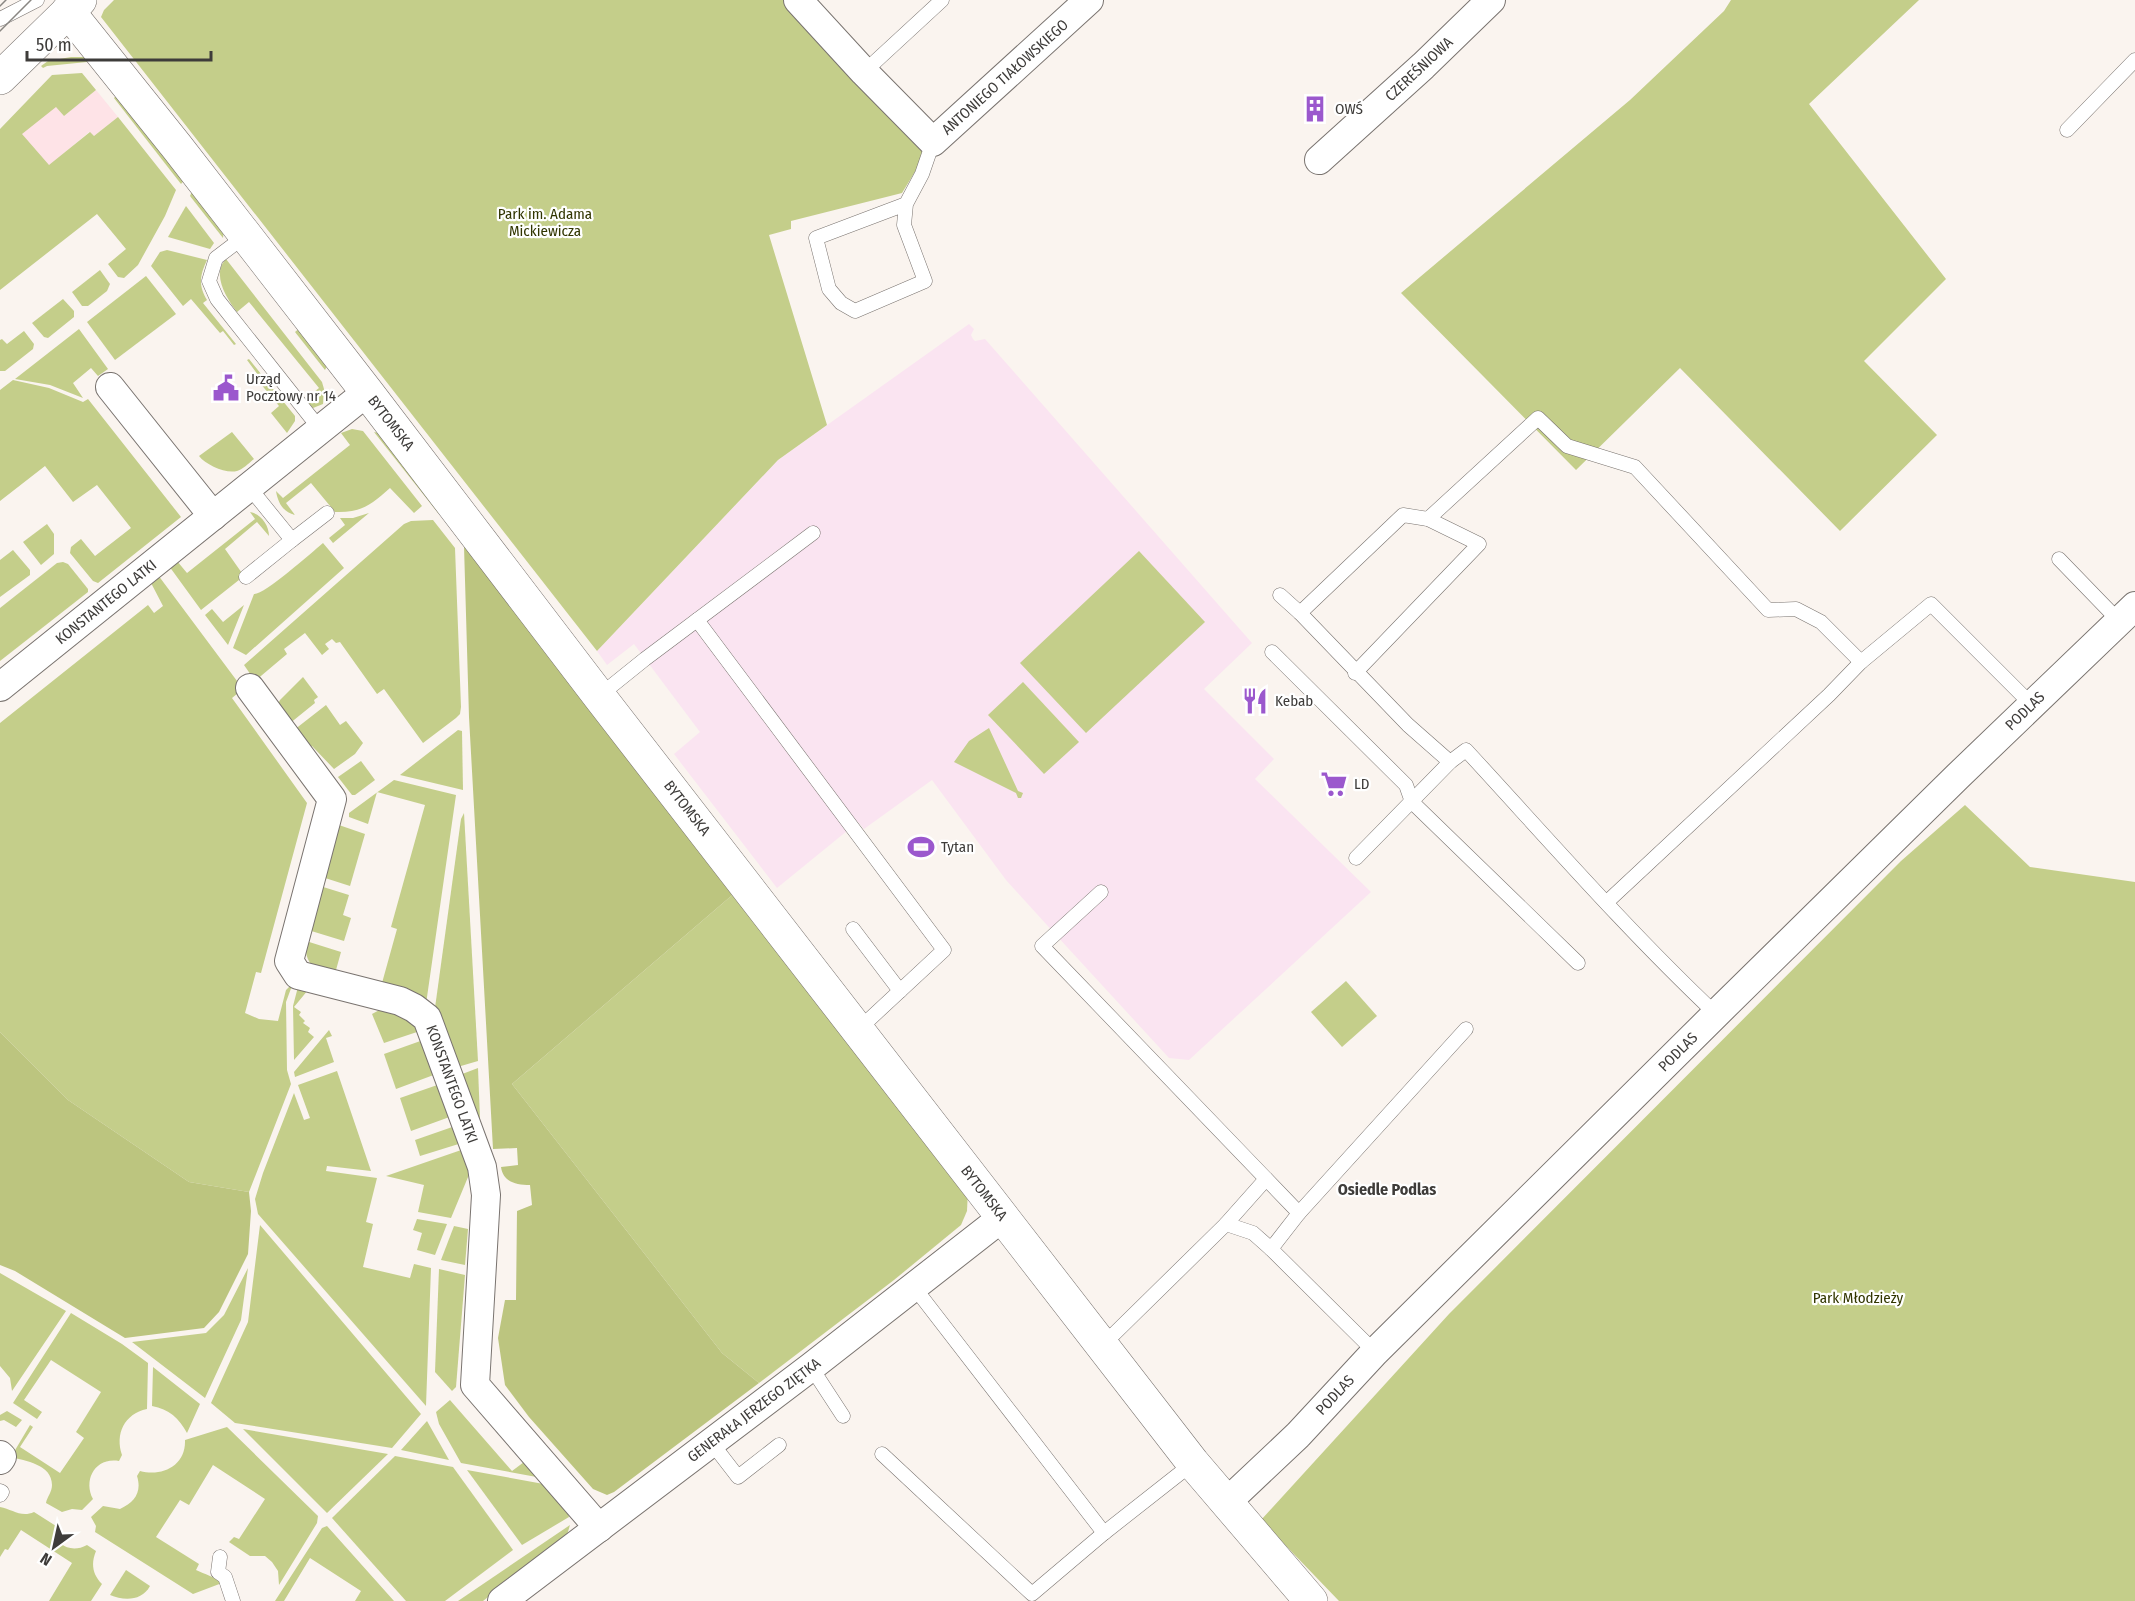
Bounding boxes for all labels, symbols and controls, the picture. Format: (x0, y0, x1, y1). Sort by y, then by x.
street label: ANTONIEGO TIAŁOWSKIEGO (938, 15, 1072, 139)
scale bar (27, 24, 212, 62)
street label: CZEREŚNIOWA (1382, 33, 1457, 105)
text: 50 m (36, 34, 72, 56)
building icon: OWŚ (1300, 94, 1330, 124)
place label: OWŚ (1335, 100, 1363, 118)
park label: Park im. Adama Mickiewicza (498, 205, 592, 240)
place label: Urząd Pocztowy nr 14 (246, 370, 336, 405)
public building icon: Urząd Pocztowy nr 14 (211, 373, 241, 403)
street label: BYTOMSKA (364, 392, 418, 454)
street label: KONSTANTEGO LATKI (52, 556, 160, 648)
restaurant icon: Kebab (1240, 686, 1270, 716)
street label: PODLAS (2001, 688, 2049, 734)
place label: Kebab (1275, 692, 1313, 710)
supermarket icon: LD (1319, 769, 1349, 799)
place label: LD (1354, 775, 1369, 793)
street label: BYTOMSKA (660, 777, 714, 839)
sports icon: Tytan (906, 832, 936, 862)
place label: Tytan (941, 838, 974, 856)
street label: KONSTANTEGO LATKI (422, 1022, 482, 1146)
street label: PODLAS (1655, 1029, 1701, 1075)
street label: BYTOMSKA (957, 1162, 1011, 1224)
district label: Osiedle Podlas (1338, 1180, 1436, 1199)
park label: Park Młodzieży (1813, 1289, 1904, 1307)
street label: GENERAŁA JERZEGO ZIĘTKA (684, 1354, 824, 1466)
street label: PODLAS (1312, 1371, 1358, 1419)
north arrow (24, 1517, 84, 1577)
text: N (37, 1549, 55, 1570)

